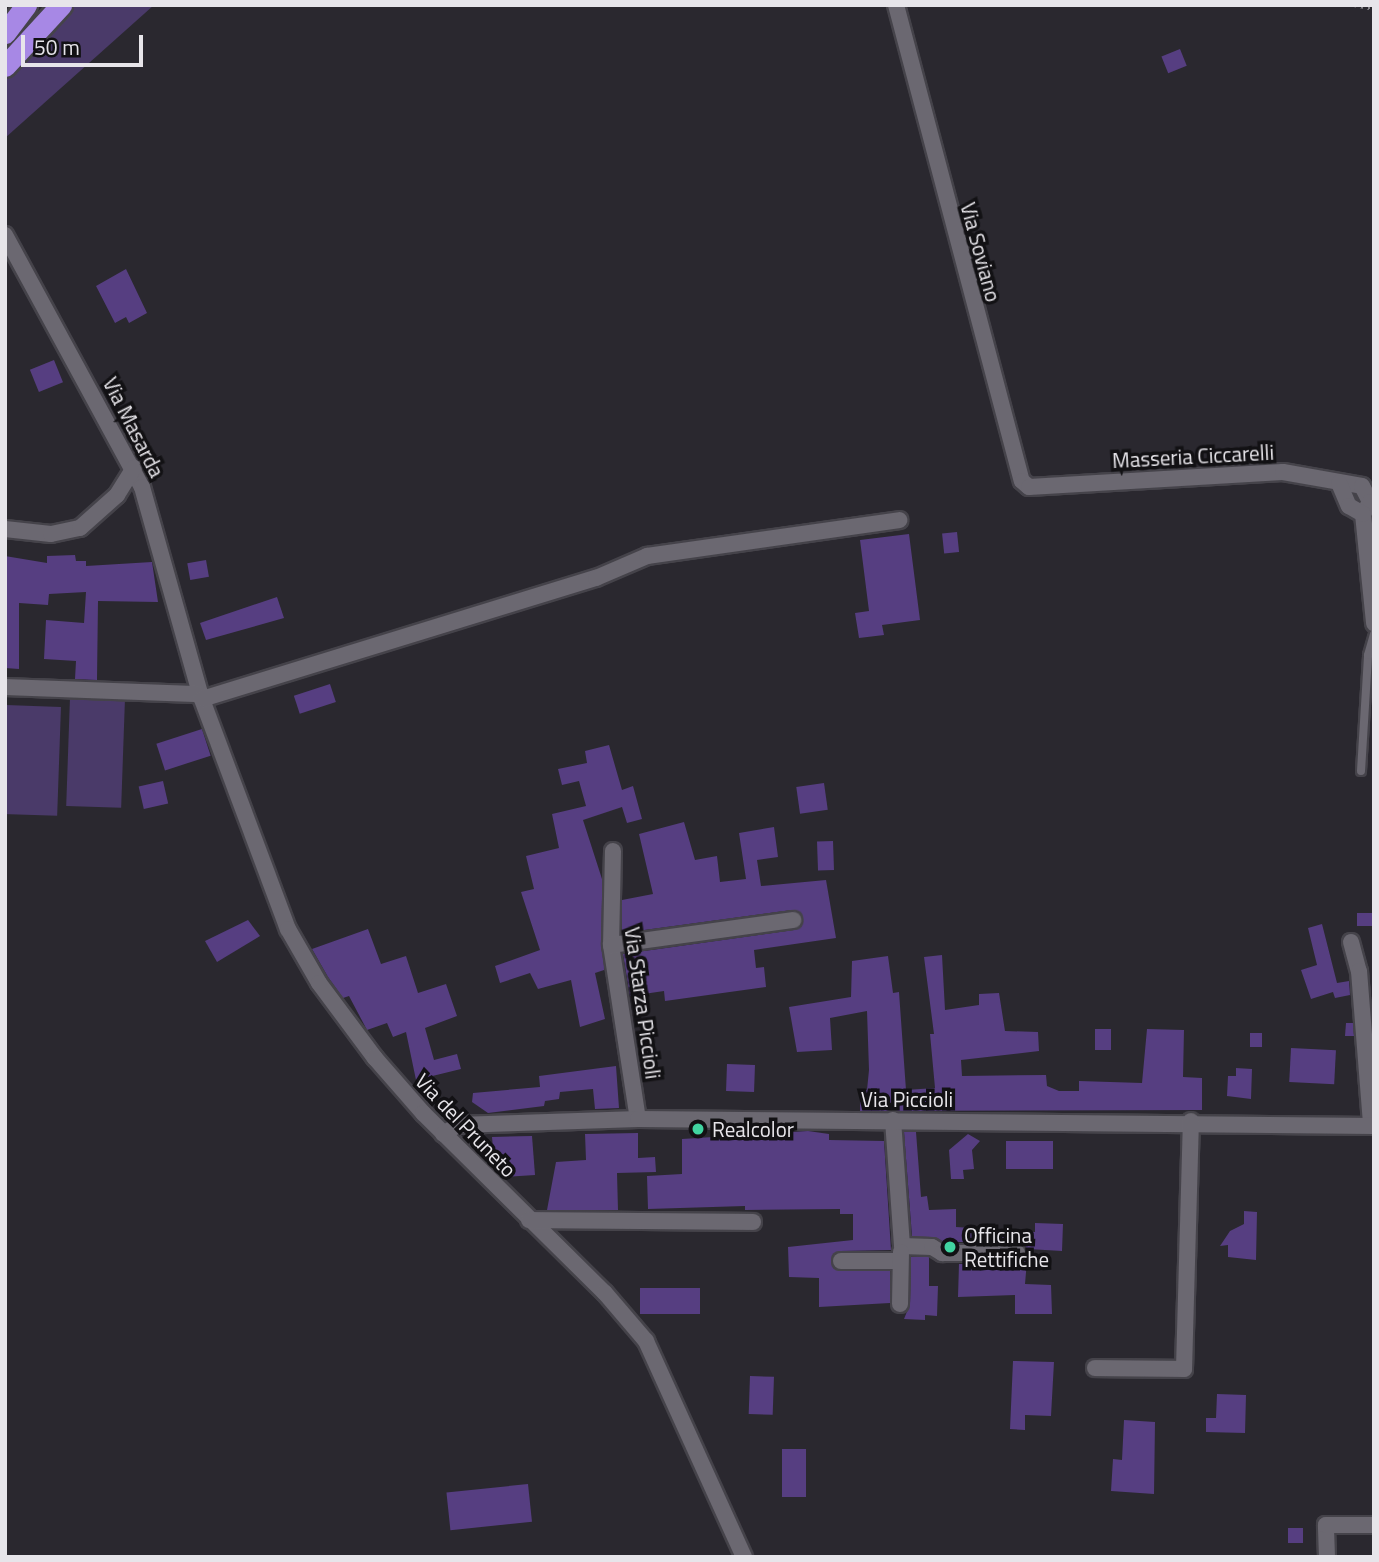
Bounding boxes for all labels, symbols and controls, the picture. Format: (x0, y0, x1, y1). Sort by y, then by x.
scale bar (24, 21, 147, 65)
text: 50 m (34, 31, 80, 63)
street label: Via Soviano (956, 200, 1006, 304)
street label: Via Masarda (98, 373, 170, 481)
street label: Masseria Ciccarelli (1111, 439, 1275, 473)
street label: Via Starza Piccioli (620, 925, 666, 1081)
street label: Via del Pruneto (410, 1068, 522, 1182)
street label: Via Piccioli (861, 1086, 953, 1112)
place label: Realcolor (712, 1116, 794, 1142)
marker: Realcolor (690, 1121, 706, 1137)
place label: Officina Rettifiche (964, 1222, 1049, 1272)
marker: Officina Rettifiche (942, 1239, 958, 1255)

